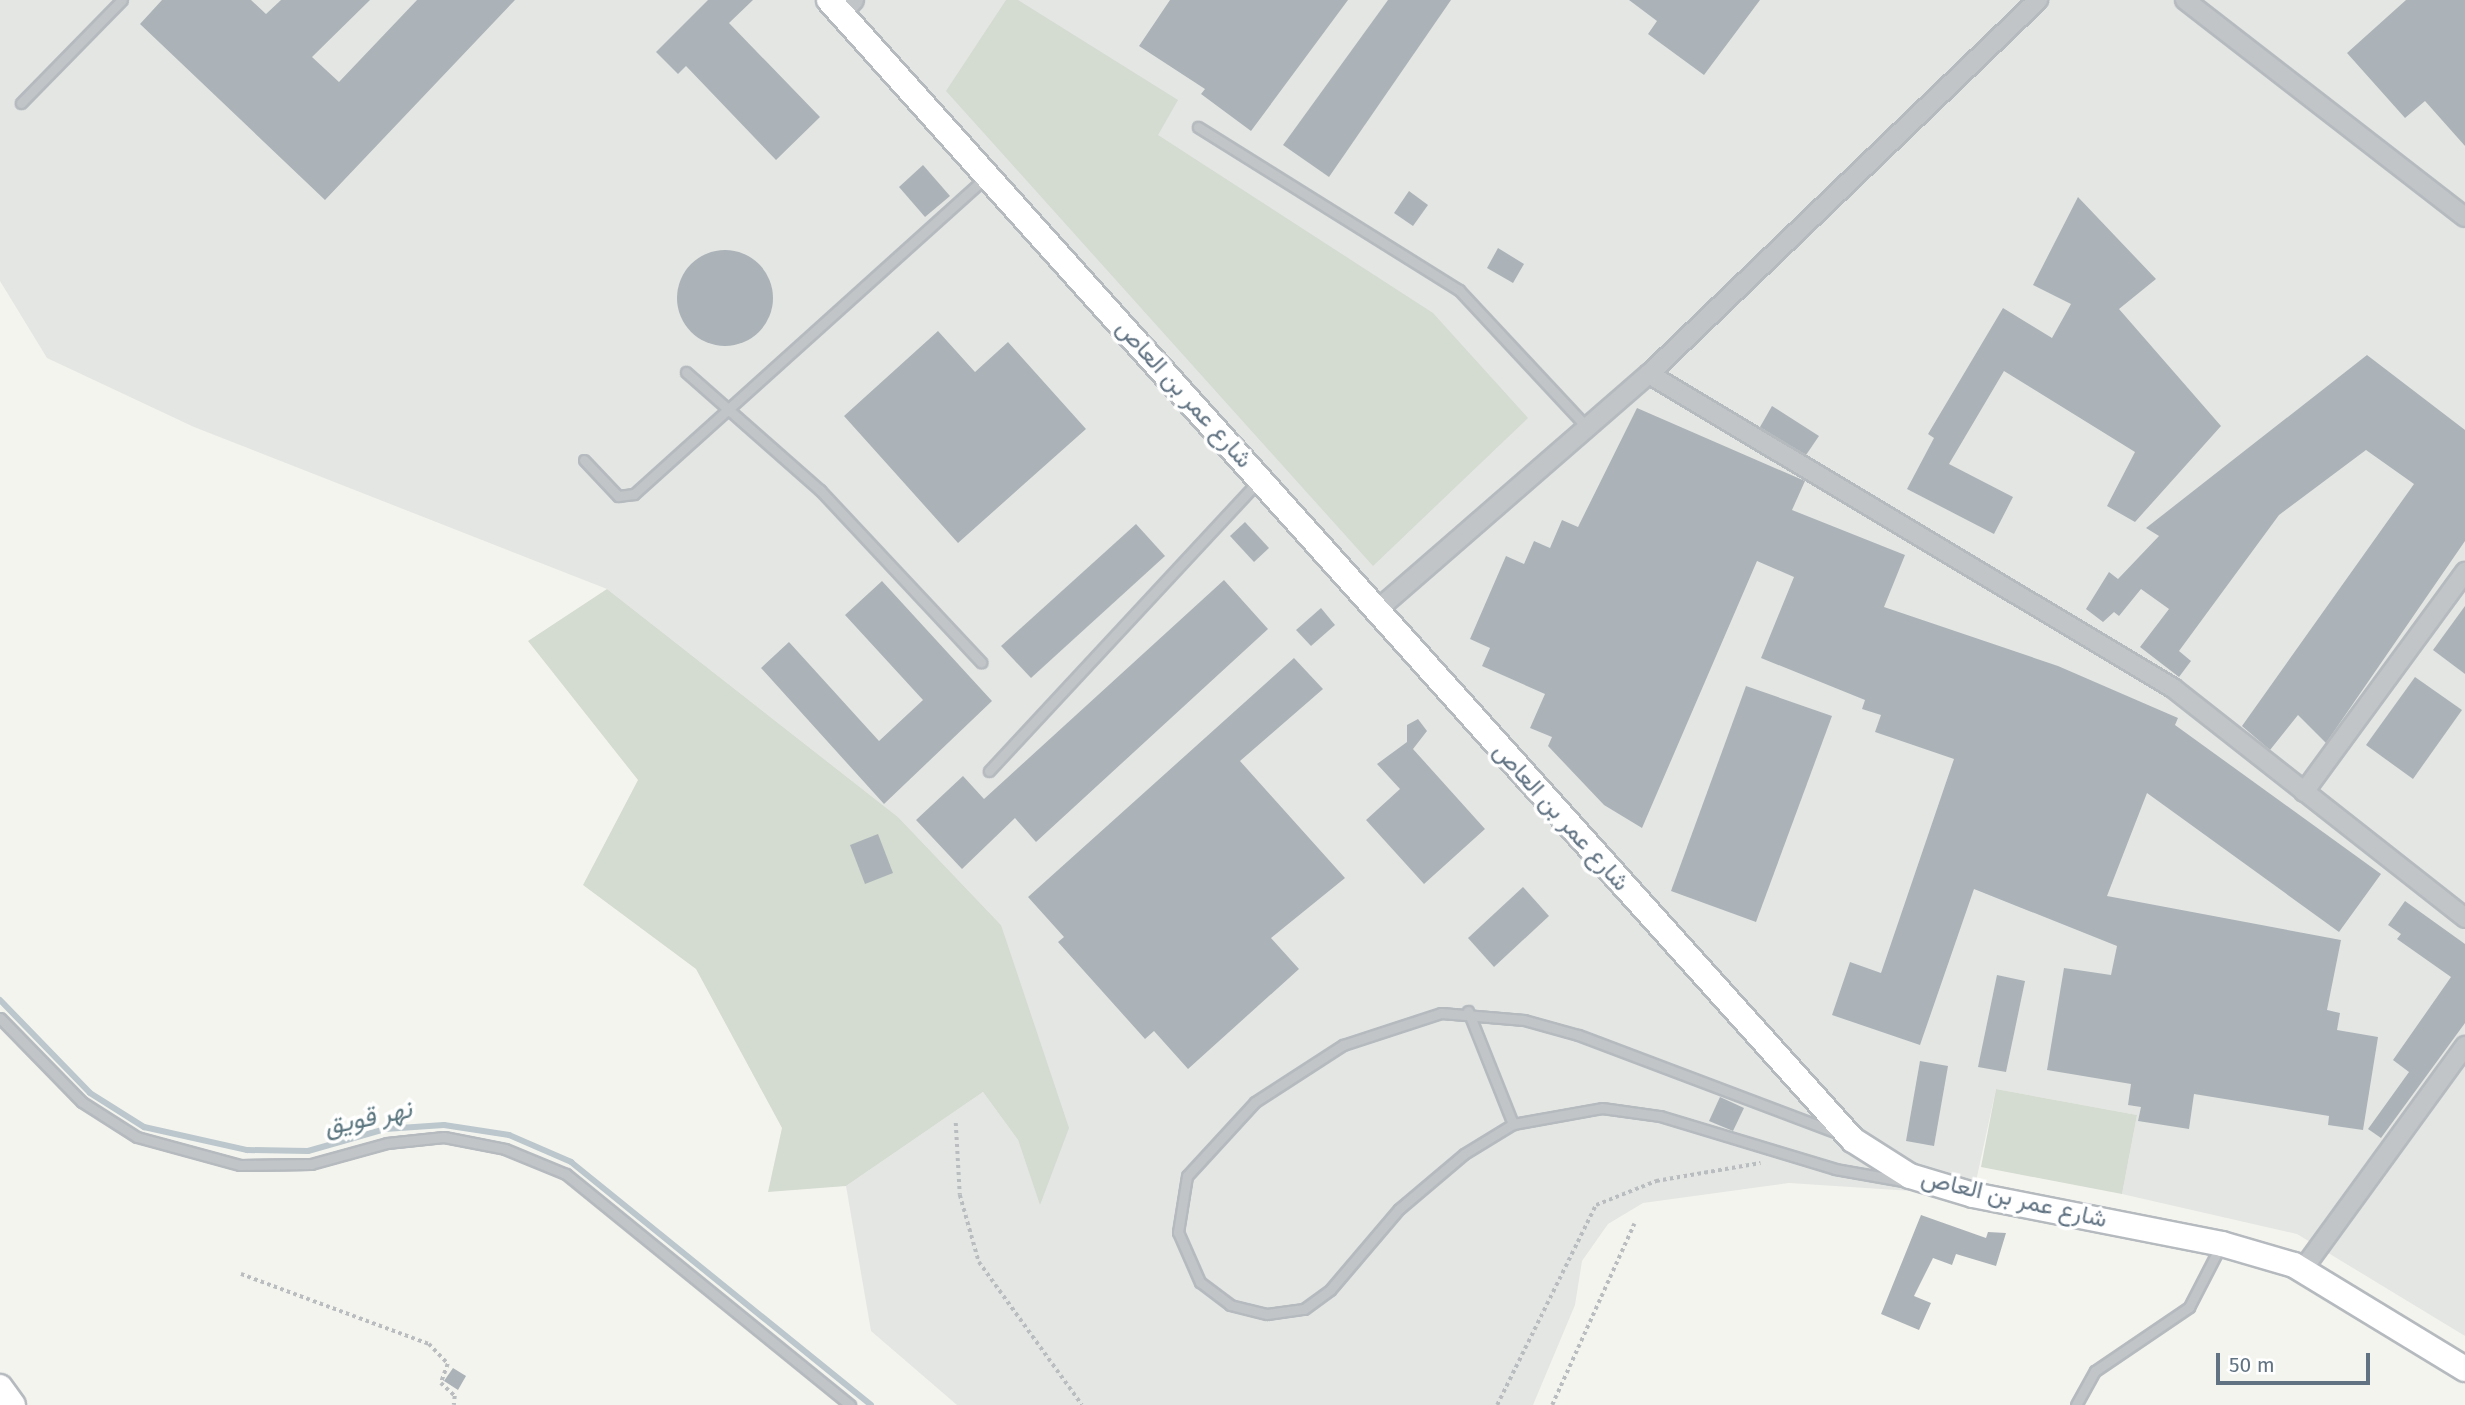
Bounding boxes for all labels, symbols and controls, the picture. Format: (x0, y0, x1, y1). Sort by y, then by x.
street label: شارع عمر بن العاص (1110, 314, 1258, 474)
street label: شارع عمر بن العاص (1487, 737, 1635, 897)
water label: نهر قويق (321, 1094, 415, 1142)
street label: شارع عمر بن العاص (1918, 1164, 2110, 1234)
scale bar (2220, 1338, 2374, 1382)
text: 50 m (2229, 1352, 2275, 1378)

